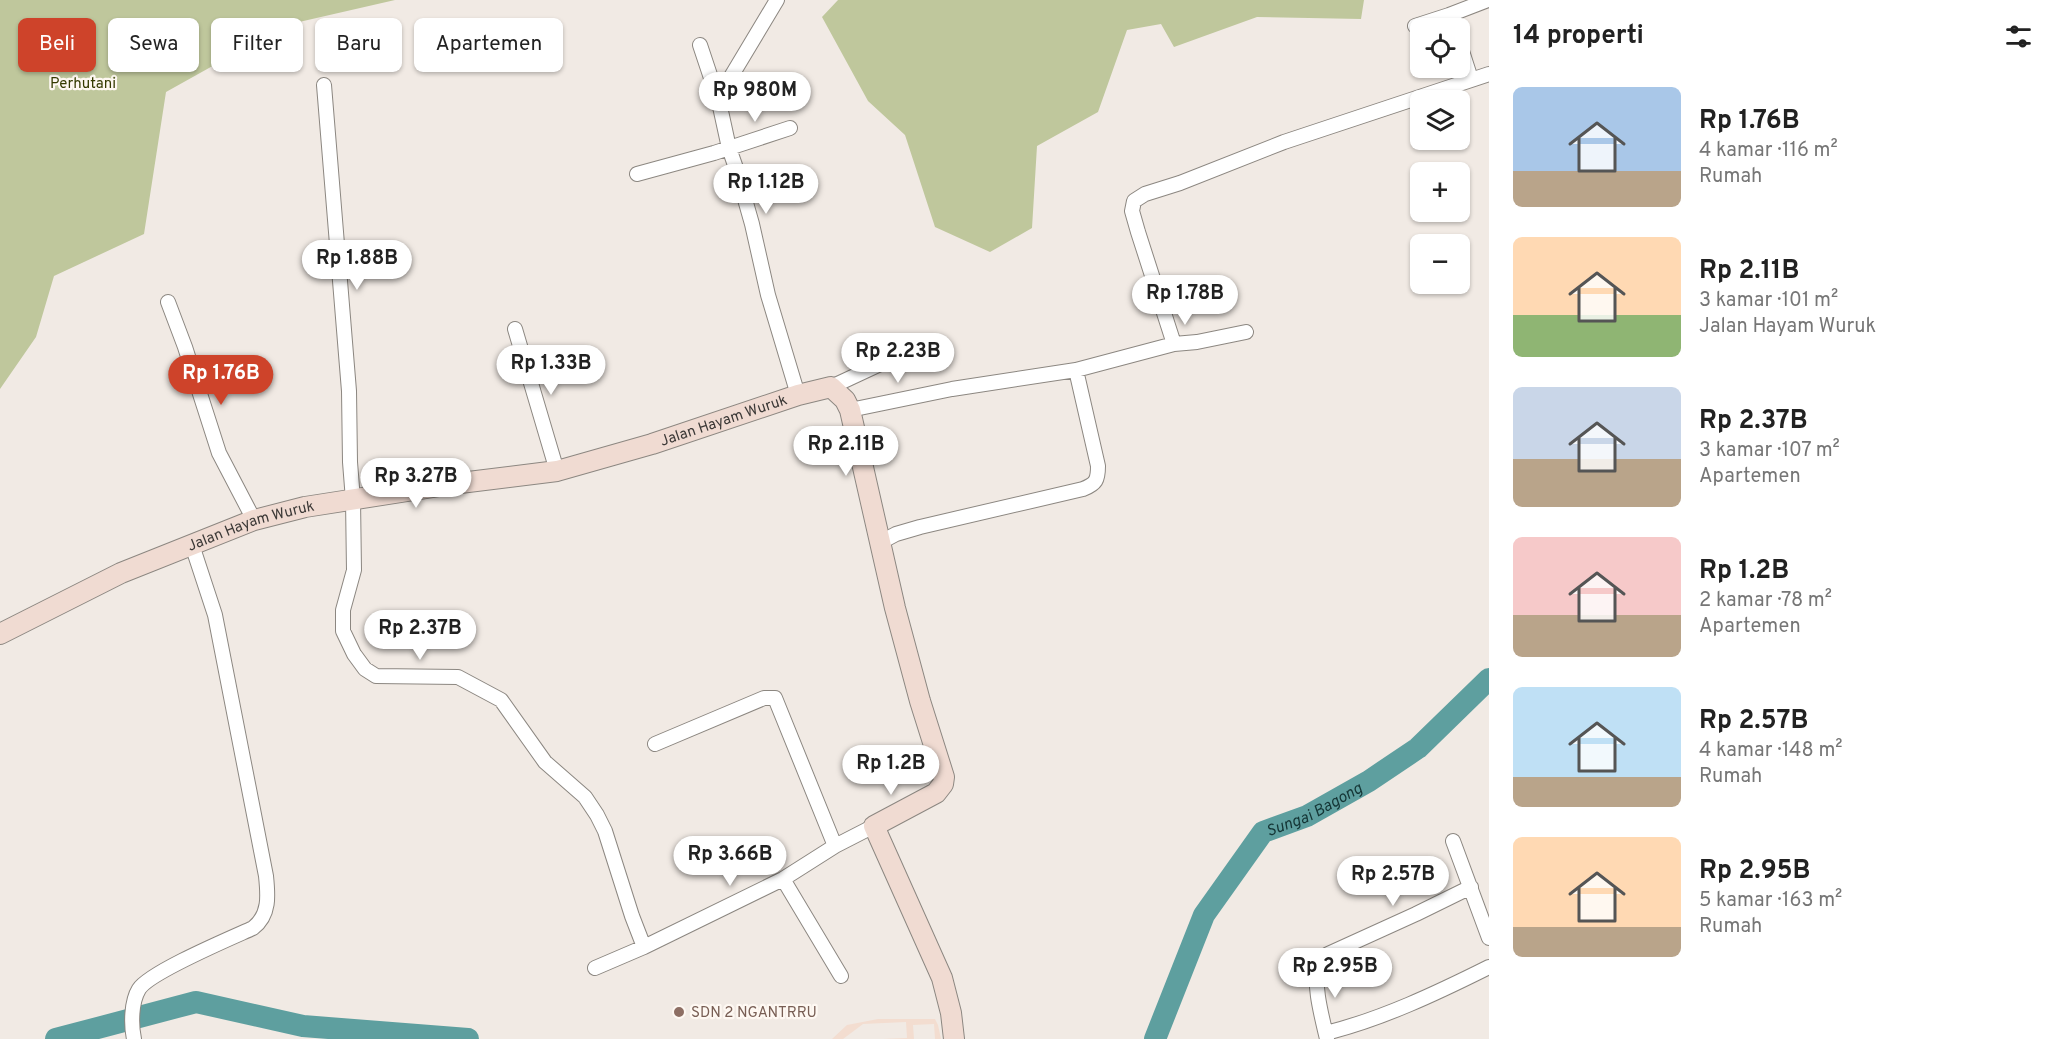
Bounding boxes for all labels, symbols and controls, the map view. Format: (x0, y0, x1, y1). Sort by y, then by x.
chip: Beli (18, 18, 96, 72)
chip: Sewa (108, 18, 199, 72)
chip: Filter (211, 18, 303, 72)
chip: Baru (315, 18, 402, 72)
chip: Apartemen (414, 18, 563, 72)
map controls (1410, 18, 1470, 294)
button: locate (1410, 18, 1470, 78)
text: 14 properti (1513, 20, 1644, 53)
icon: filters (2002, 20, 2035, 53)
pin: Rp 980M (700, 72, 810, 123)
park label: Perhutani (50, 75, 116, 94)
text: Rp 980M (713, 78, 797, 104)
button: layers (1410, 90, 1470, 150)
text: Rp 1.76B (1699, 105, 1800, 138)
icon: home (1561, 111, 1633, 183)
text: 4 kamar · 116 m² (1699, 138, 1838, 164)
button: + (1410, 162, 1470, 222)
pin: Rp 1.12B (704, 164, 828, 215)
text: Rumah (1699, 164, 1762, 190)
text: Rp 1.12B (727, 170, 805, 196)
button: − (1410, 234, 1470, 294)
pin: Rp 1.88B (295, 240, 419, 291)
text: Rp 1.88B (316, 246, 398, 272)
text: Rp 2.11B (1699, 255, 1799, 288)
icon: home (1561, 261, 1633, 333)
pin: Rp 1.78B (1123, 275, 1247, 326)
text: Rp 1.78B (1146, 281, 1224, 307)
text: 3 kamar · 101 m² (1699, 288, 1838, 314)
text: Jalan Hayam Wuruk (1699, 314, 1876, 340)
pin: Rp 2.23B (836, 333, 960, 384)
text: Rp 2.23B (855, 339, 941, 365)
pin: Rp 1.33B (489, 345, 613, 396)
text: Rp 1.33B (510, 351, 592, 377)
pin: Rp 1.76B (159, 355, 283, 406)
text: Rp 1.76B (182, 361, 260, 387)
street label: Jalan Hayam Wuruk (658, 391, 790, 452)
text: Rp 2.37B (1699, 405, 1808, 438)
icon: home (1561, 411, 1633, 483)
pin: Rp 2.11B (784, 426, 908, 477)
text: Rp 2.11B (807, 432, 885, 458)
text: 3 kamar · 107 m² (1699, 438, 1840, 464)
pin: Rp 3.27B (354, 458, 478, 509)
text: Rp 3.27B (374, 464, 458, 490)
text: Apartemen (1699, 464, 1801, 490)
street label: Jalan Hayam Wuruk (185, 498, 316, 557)
text: Rp 1.2B (1699, 555, 1789, 588)
icon: home (1561, 561, 1633, 633)
text: 2 kamar · 78 m² (1699, 588, 1832, 614)
pin: Rp 2.37B (358, 610, 482, 661)
text: Apartemen (1699, 614, 1801, 640)
text: Rp 2.37B (378, 616, 462, 642)
text: Rp 2.57B (1699, 705, 1808, 738)
icon: home (1561, 711, 1633, 783)
text: 4 kamar · 148 m² (1699, 738, 1843, 764)
pin: Rp 1.2B (836, 745, 946, 796)
text: Rp 1.2B (856, 751, 926, 777)
text: Rumah (1699, 764, 1762, 790)
water label: Sungai Bagong (1264, 779, 1366, 842)
pin: Rp 3.66B (668, 836, 792, 887)
text: Rp 3.66B (687, 842, 773, 868)
text: Rp 2.95B (1699, 855, 1810, 888)
pin: Rp 2.57B (1331, 856, 1455, 907)
icon: home (1561, 861, 1633, 933)
text: Rp 2.57B (1351, 862, 1435, 888)
text: 5 kamar · 163 m² (1699, 888, 1842, 914)
text: Rumah (1699, 914, 1762, 940)
pin: Rp 2.95B (1273, 948, 1397, 999)
text: Rp 2.95B (1292, 954, 1378, 980)
place label: SDN 2 NGANTRRU (691, 1004, 817, 1023)
marker: SDN 2 NGANTRRU (672, 1005, 686, 1019)

